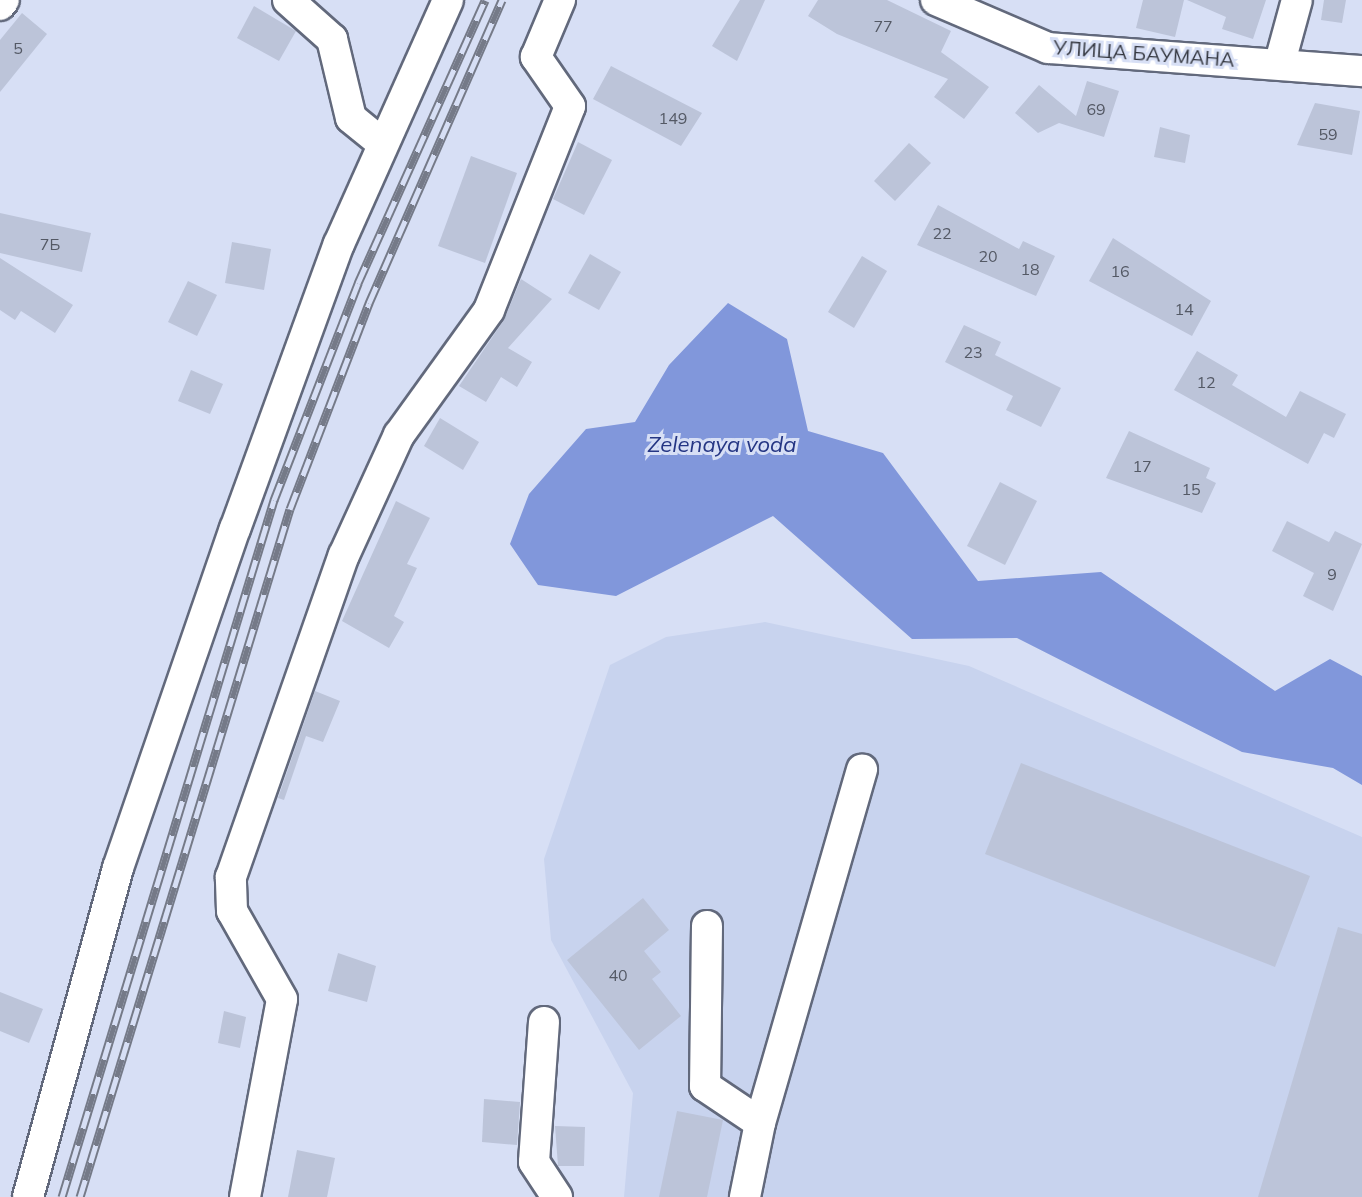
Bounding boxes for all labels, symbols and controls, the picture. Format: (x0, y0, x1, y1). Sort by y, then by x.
house number: 77 (873, 16, 893, 36)
street label: УЛИЦА БАУМАНА (1052, 35, 1236, 71)
house number: 5 (13, 38, 23, 58)
house number: 69 (1086, 99, 1106, 119)
house number: 149 (659, 108, 687, 128)
house number: 59 (1318, 124, 1338, 144)
house number: 22 (932, 223, 952, 243)
house number: 7Б (40, 234, 60, 254)
house number: 20 (978, 246, 998, 266)
house number: 18 (1020, 259, 1040, 279)
house number: 16 (1110, 261, 1130, 281)
house number: 14 (1174, 299, 1194, 319)
house number: 23 (963, 342, 983, 362)
house number: 12 (1196, 372, 1216, 392)
water label: Zelenaya voda (648, 432, 796, 458)
house number: 17 (1132, 456, 1152, 476)
house number: 15 (1181, 479, 1201, 499)
house number: 9 (1327, 564, 1337, 584)
house number: 40 (608, 965, 628, 985)

